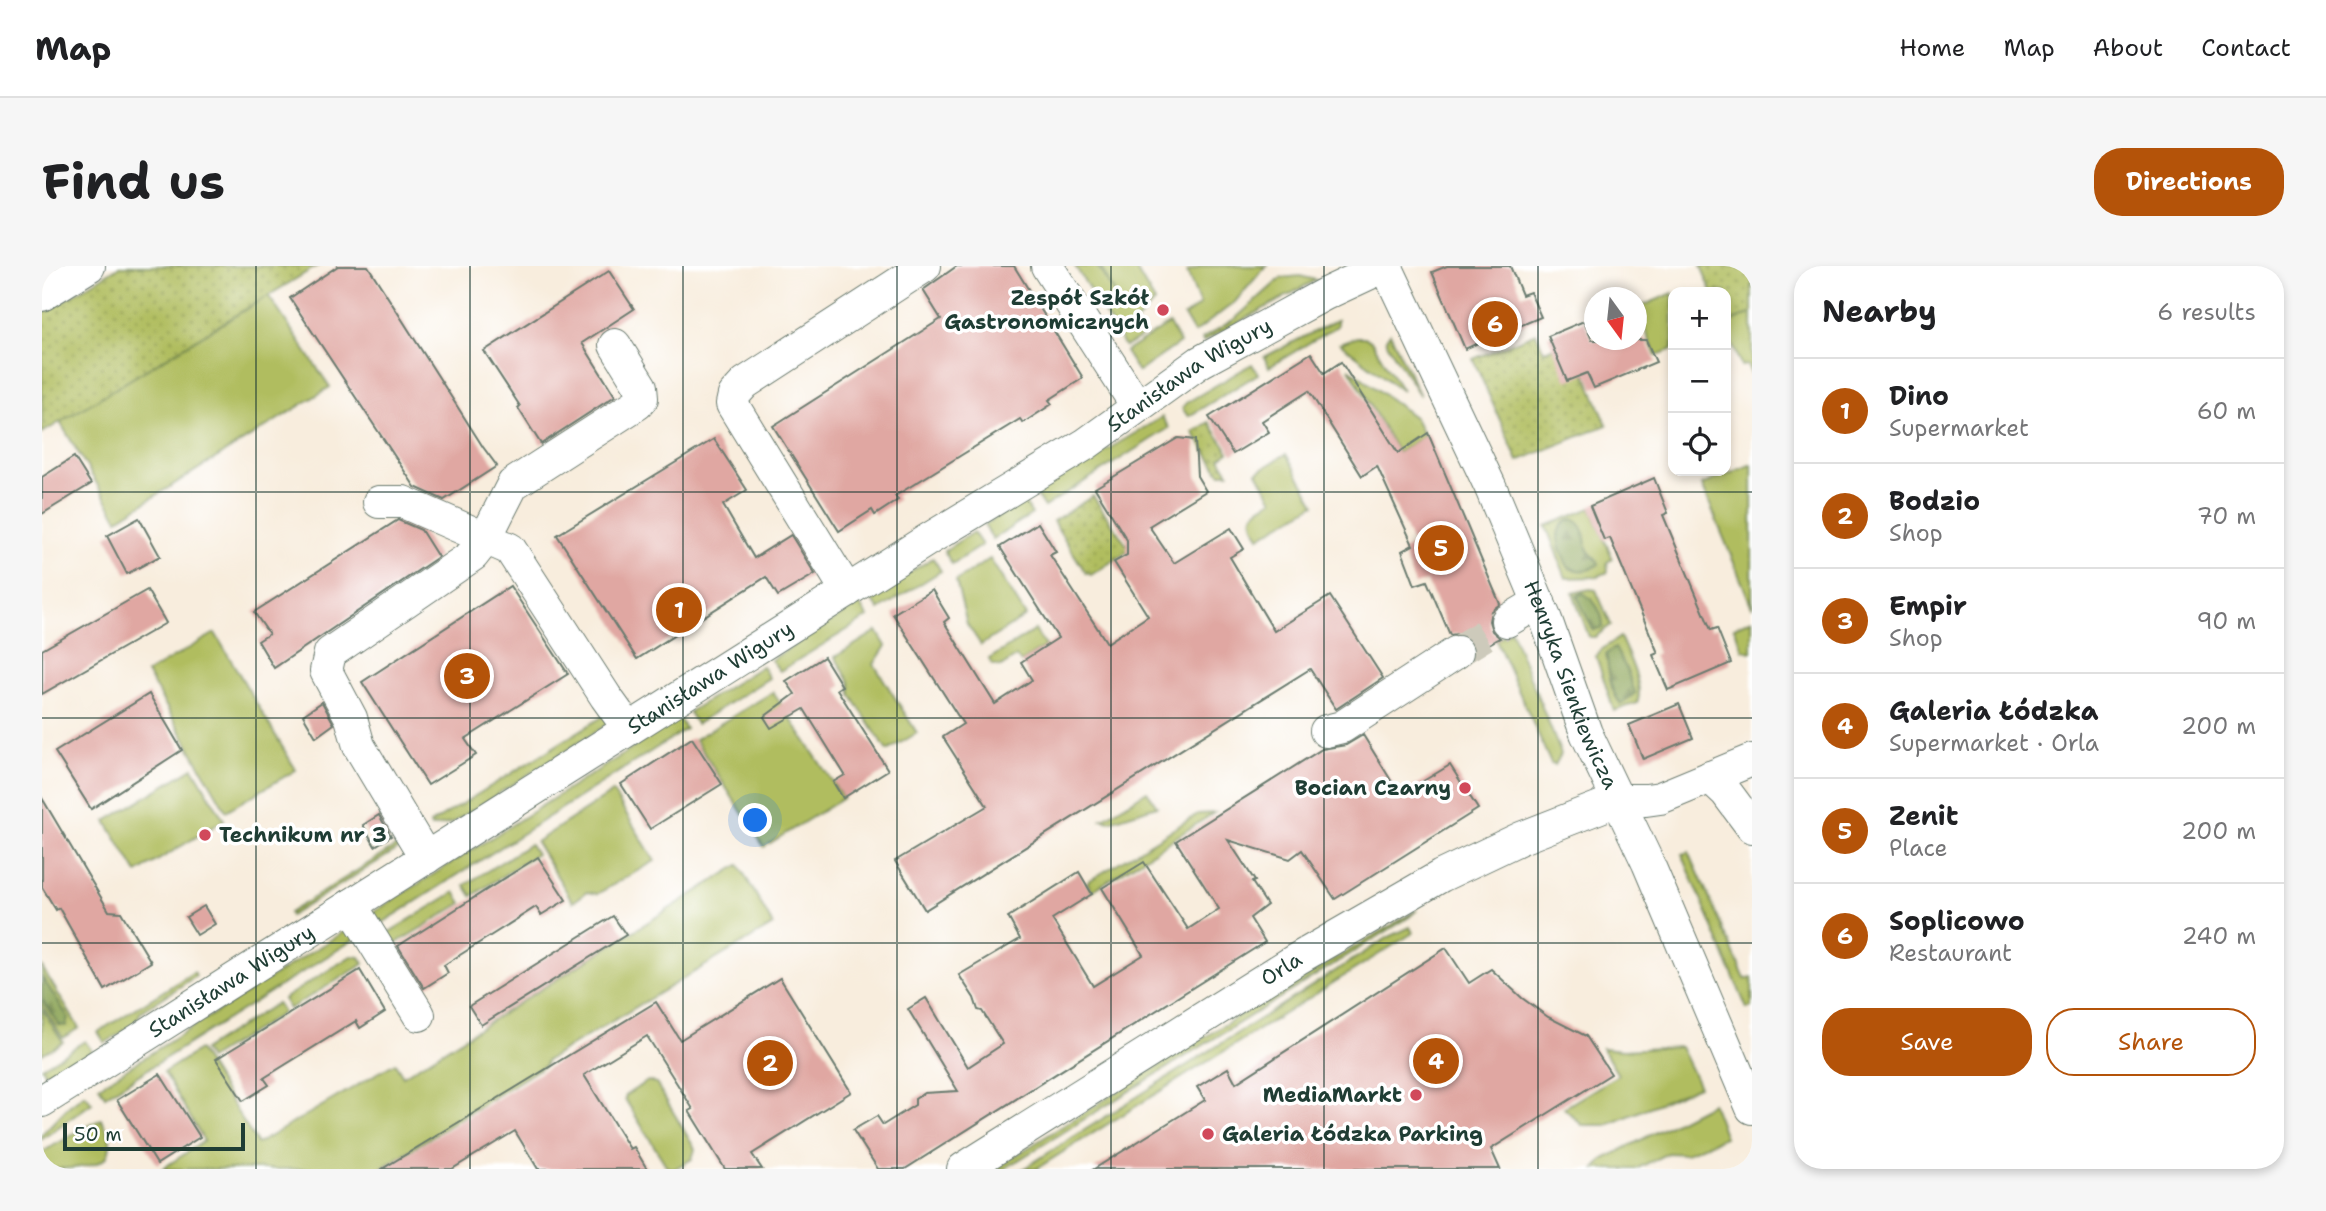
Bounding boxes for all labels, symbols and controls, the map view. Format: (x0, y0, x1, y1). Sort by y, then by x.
text: Map (35, 26, 111, 71)
text: Home (1899, 32, 1965, 64)
text: Map (2003, 32, 2055, 64)
text: About (2093, 32, 2163, 64)
text: Contact (2201, 32, 2291, 64)
button: Directions (2094, 148, 2284, 216)
text: Find us (42, 149, 225, 215)
place label: Zespół Szkół Gastronomicznych (944, 284, 1150, 336)
north arrow (1584, 287, 1647, 350)
map controls (1668, 287, 1731, 476)
button: + (1668, 287, 1731, 350)
text: Nearby (1822, 291, 1937, 332)
text: 6 results (2157, 297, 2256, 327)
pin: 6 (1472, 298, 1518, 350)
marker: Zespół Szkół Gastronomicznych (1155, 302, 1171, 318)
street label: Stanisława Wigury (1101, 312, 1277, 439)
button: − (1668, 350, 1731, 413)
text: Dino (1889, 378, 1949, 413)
text: 1 (1840, 396, 1850, 426)
text: 60 m (2197, 396, 2256, 426)
button: locate (1668, 413, 1731, 476)
text: Supermarket (1889, 413, 2029, 443)
text: Bodzio (1889, 483, 1980, 518)
text: 2 (1837, 501, 1853, 531)
text: 70 m (2197, 501, 2256, 531)
text: Shop (1889, 518, 1943, 548)
pin: 5 (1418, 522, 1464, 574)
street label: Henryka Sienkiewicza (1517, 576, 1625, 794)
pin: 1 (656, 584, 702, 636)
text: Empir (1889, 588, 1967, 623)
text: 3 (1837, 606, 1853, 636)
text: 90 m (2196, 606, 2256, 636)
street label: Stanisława Wigury (622, 615, 798, 741)
text: Shop (1889, 623, 1943, 653)
pin: 3 (444, 650, 490, 702)
text: Galeria Łódzka (1889, 693, 2098, 728)
text: 4 (1837, 711, 1853, 741)
text: 200 m (2181, 711, 2256, 741)
text: Supermarket · Orla (1889, 728, 2099, 758)
place label: Bocian Czarny (1295, 774, 1451, 802)
marker: Bocian Czarny (1457, 780, 1473, 796)
text: Zenit (1889, 798, 1958, 833)
your location (738, 803, 772, 837)
text: 5 (1838, 816, 1852, 846)
text: 200 m (2181, 816, 2256, 846)
place label: Technikum nr 3 (219, 821, 387, 849)
marker: Technikum nr 3 (197, 827, 213, 843)
text: Place (1889, 833, 1948, 863)
text: Soplicowo (1889, 903, 2025, 938)
street label: Stanisława Wigury (143, 918, 320, 1044)
text: 6 (1837, 921, 1853, 951)
text: 240 m (2182, 921, 2256, 951)
text: Restaurant (1889, 938, 2012, 968)
street label: Orla (1255, 945, 1307, 992)
button: Save (1822, 1008, 2032, 1076)
button: Share (2046, 1008, 2256, 1076)
pin: 4 (1413, 1035, 1459, 1087)
pin: 2 (747, 1037, 793, 1089)
place label: MediaMarkt (1263, 1081, 1402, 1109)
marker: MediaMarkt (1408, 1087, 1424, 1103)
scale bar (63, 1120, 245, 1152)
place label: Galeria Łódzka Parking (1222, 1120, 1483, 1148)
text: 50 m (74, 1122, 122, 1147)
marker: Galeria Łódzka Parking (1200, 1126, 1216, 1142)

